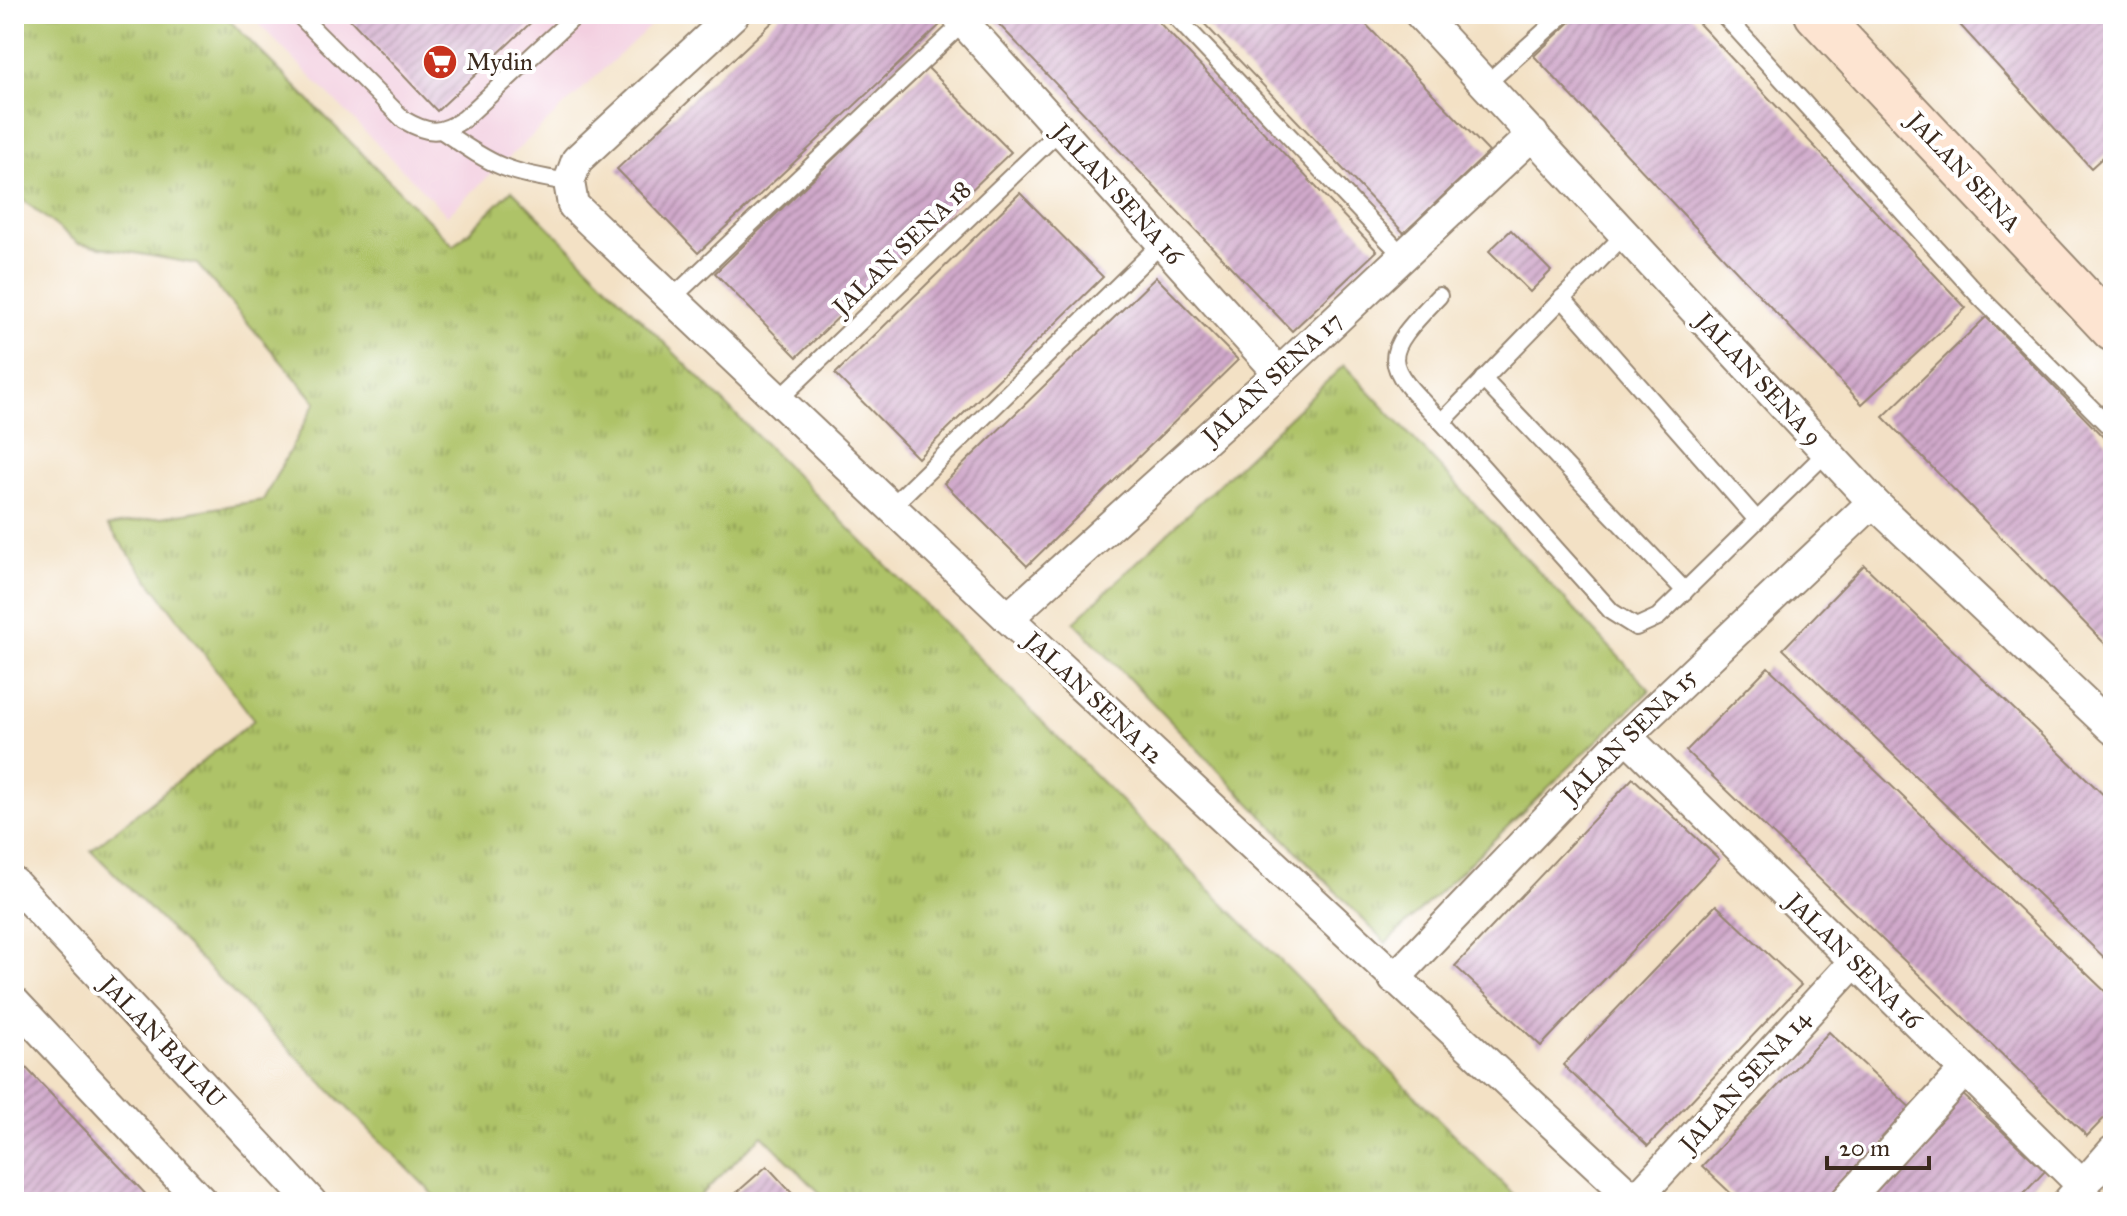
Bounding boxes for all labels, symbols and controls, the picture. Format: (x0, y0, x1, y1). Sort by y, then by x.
supermarket icon: Mydin (421, 43, 459, 81)
place label: Mydin (466, 47, 533, 77)
street label: JALAN SENA (1899, 104, 2027, 238)
street label: JALAN SENA 16 (1045, 115, 1190, 271)
street label: JALAN SENA 18 (824, 174, 977, 324)
street label: JALAN SENA 9 (1688, 304, 1828, 452)
street label: JALAN SENA 17 (1194, 305, 1348, 453)
street label: JALAN SENA 12 (1016, 624, 1170, 770)
street label: JALAN SENA 15 (1553, 662, 1703, 812)
street label: JALAN SENA 16 (1778, 885, 1929, 1036)
street label: JALAN BALAU (92, 967, 232, 1115)
street label: JALAN SENA 14 (1671, 1003, 1817, 1161)
scale bar (1827, 1120, 1929, 1170)
text: 20 m (1839, 1133, 1890, 1163)

